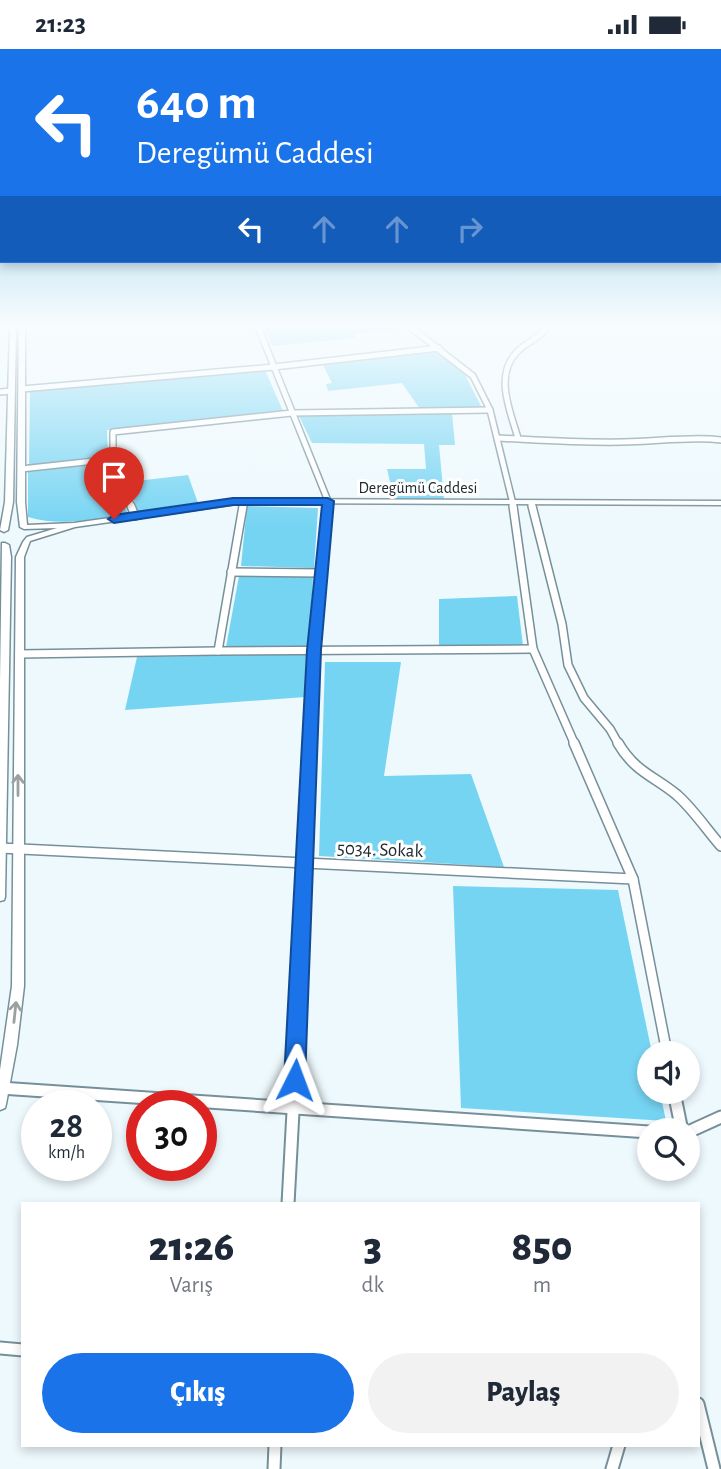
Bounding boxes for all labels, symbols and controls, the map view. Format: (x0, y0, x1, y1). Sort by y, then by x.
text: 21:23 (35, 11, 86, 37)
icon: left (21, 77, 112, 168)
text: 640 m (136, 79, 257, 128)
text: Deregümü Caddesi (136, 137, 374, 169)
icon: left (232, 210, 270, 248)
icon: ahead (305, 210, 343, 248)
icon: ahead (378, 210, 416, 248)
icon: right (451, 210, 489, 248)
pin (84, 447, 144, 519)
icon: arrive (95, 458, 133, 496)
street label: Deregümü Caddesi (359, 480, 477, 496)
one-way arrow (11, 774, 25, 797)
street label: 5034. Sokak (337, 839, 424, 861)
one-way arrow (9, 1001, 22, 1024)
map controls (637, 1041, 700, 1181)
button: sound (637, 1041, 700, 1104)
position arrow (258, 1043, 332, 1117)
speed limit sign: 30 (126, 1090, 217, 1181)
text: 28 (50, 1109, 83, 1144)
button: search (637, 1118, 700, 1181)
text: km/h (48, 1144, 85, 1162)
text: 21:26 (148, 1226, 234, 1268)
text: 3 (364, 1226, 382, 1268)
text: 850 (511, 1226, 573, 1268)
text: Varış (169, 1274, 213, 1297)
text: dk (362, 1274, 384, 1297)
text: m (533, 1274, 551, 1297)
button: Çıkış (42, 1353, 354, 1433)
button: Paylaş (368, 1353, 679, 1433)

